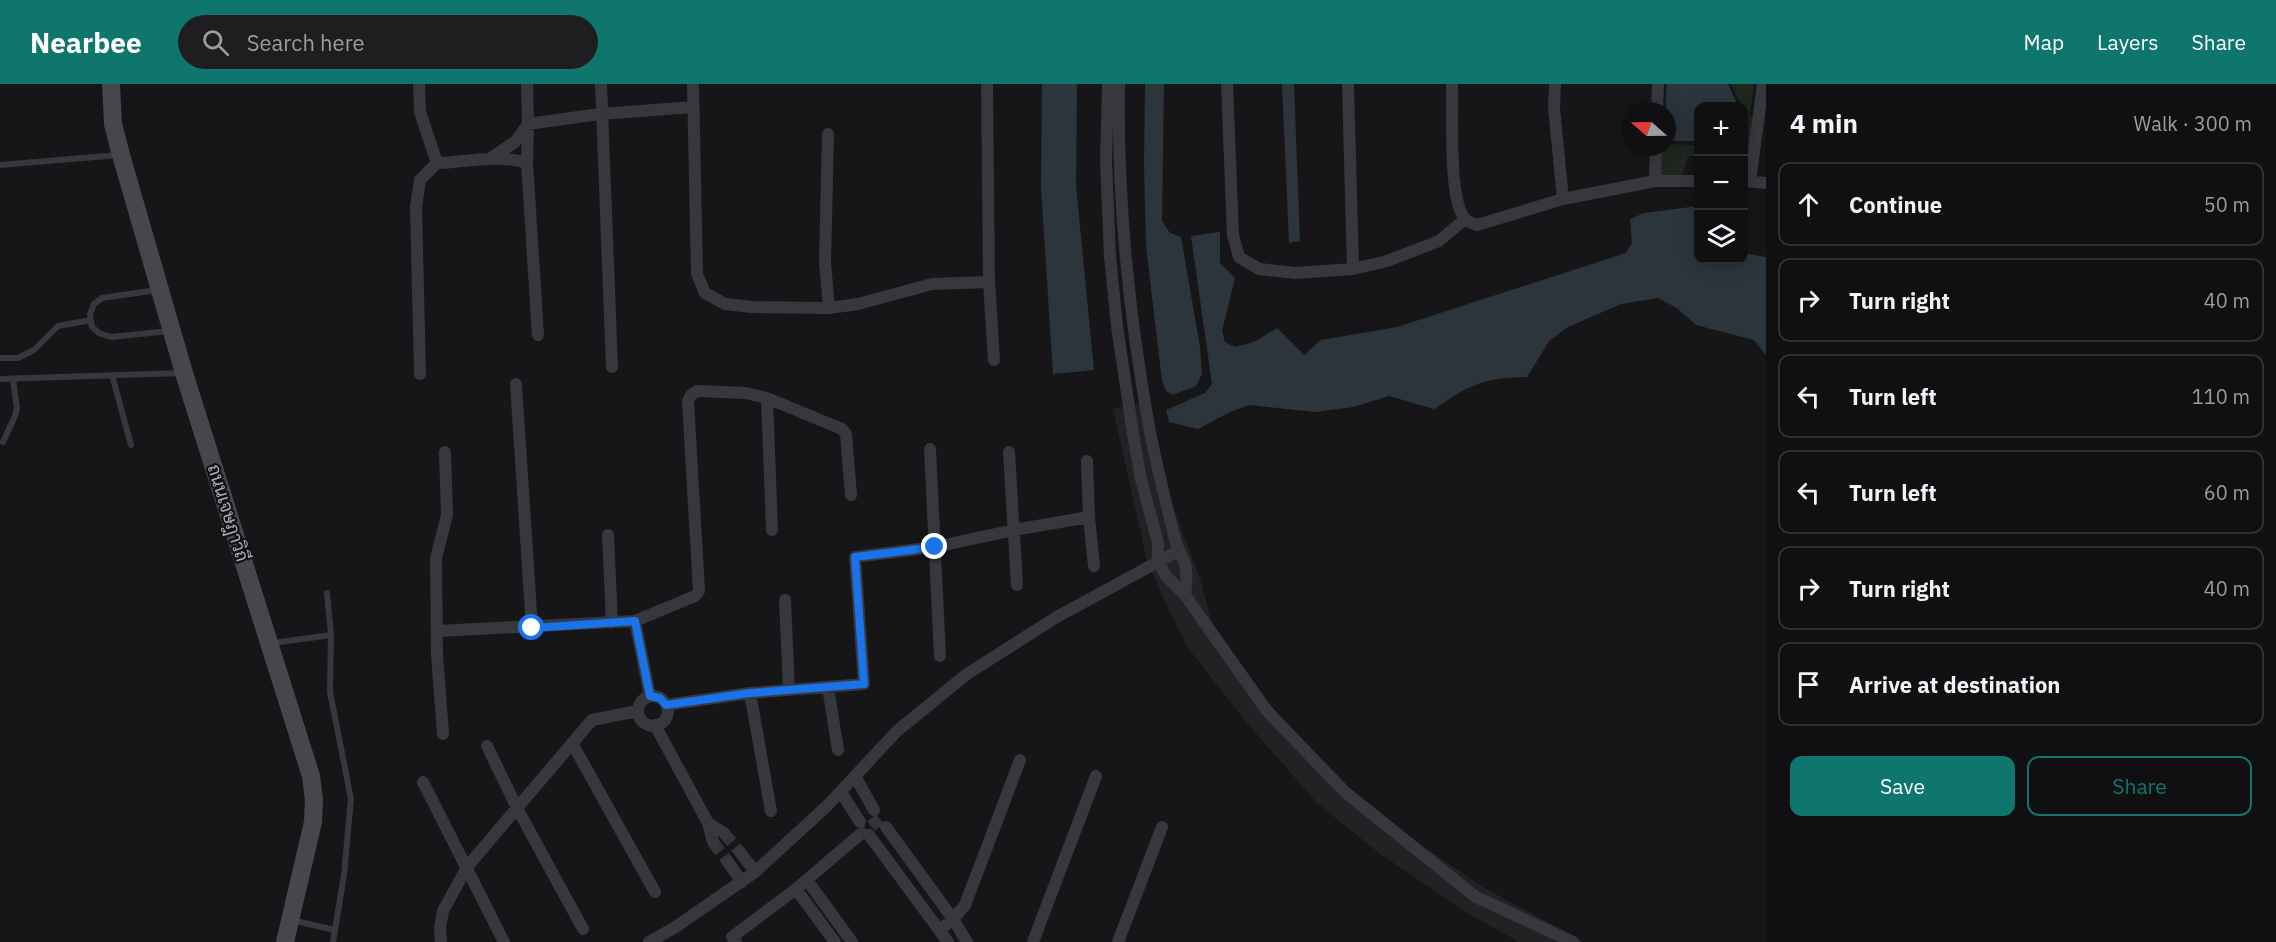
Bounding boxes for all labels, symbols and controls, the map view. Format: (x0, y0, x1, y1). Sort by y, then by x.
search box (178, 15, 598, 69)
text: Nearbee (30, 24, 142, 61)
icon: search (199, 26, 232, 59)
text: Search here (247, 28, 365, 57)
text: Map (2024, 28, 2064, 56)
text: Layers (2097, 28, 2159, 56)
text: Share (2192, 28, 2246, 56)
north arrow (1622, 102, 1676, 156)
map controls (1694, 102, 1748, 264)
button: + (1694, 102, 1748, 156)
text: 4 min (1790, 106, 1858, 140)
text: Walk · 300 m (2134, 110, 2252, 137)
button: − (1694, 156, 1748, 210)
icon: ahead (1792, 188, 1825, 221)
text: Continue (1849, 190, 1942, 219)
text: 50 m (2204, 191, 2250, 218)
button: layers (1694, 210, 1748, 264)
icon: right (1792, 284, 1825, 317)
text: Turn right (1849, 286, 1950, 315)
text: 40 m (2204, 287, 2250, 314)
icon: left (1792, 380, 1825, 413)
text: Turn left (1849, 382, 1937, 411)
text: 110 m (2192, 383, 2250, 410)
street label: ถนนเจษฎาวิถี (202, 461, 255, 565)
icon: left (1792, 476, 1825, 509)
text: Turn left (1849, 478, 1937, 507)
text: 60 m (2204, 479, 2250, 506)
route end (921, 533, 947, 559)
icon: right (1792, 572, 1825, 605)
text: Turn right (1849, 574, 1950, 603)
text: 40 m (2204, 575, 2250, 602)
route start (518, 614, 544, 640)
icon: arrive (1792, 668, 1825, 701)
text: Arrive at destination (1849, 670, 2060, 699)
button: Save (1790, 756, 2015, 816)
button: Share (2027, 756, 2252, 816)

